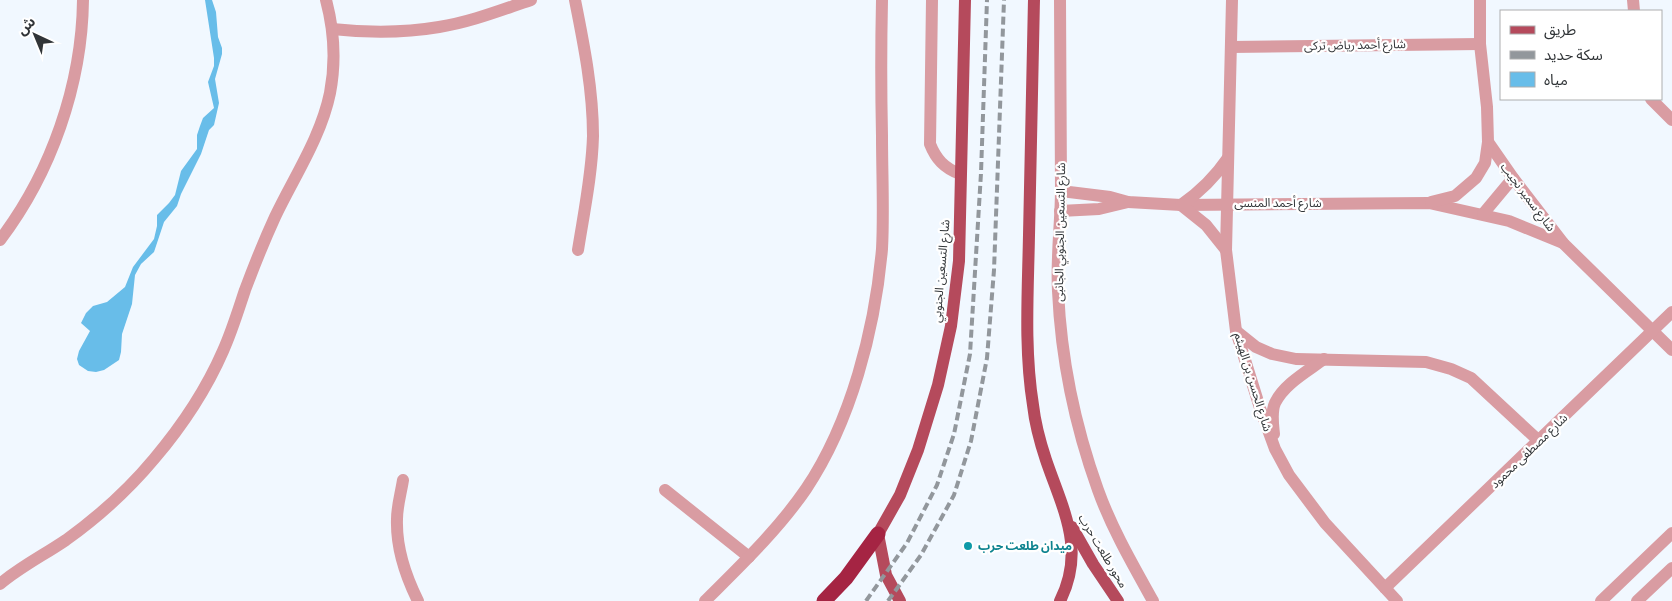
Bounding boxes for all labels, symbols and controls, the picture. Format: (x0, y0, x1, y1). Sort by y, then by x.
north arrow (10, 10, 60, 60)
legend (1500, 10, 1662, 100)
text: ش (13, 13, 38, 38)
text: طريق (1544, 20, 1576, 40)
street label: شارع أحمد رياض تركى (1304, 36, 1406, 55)
text: سكة حديد (1544, 45, 1603, 63)
text: مياه (1544, 70, 1568, 88)
street label: شارع سمير نجيب (1496, 159, 1559, 235)
street label: شارع التسعين الجنوبي الجانبى (1051, 162, 1071, 302)
street label: شارع أحمد المنسى (1234, 195, 1322, 212)
street label: شارع التسعين الجنوبي (929, 219, 955, 323)
street label: شارع الحسن بن الهيثم (1229, 331, 1276, 434)
street label: شارع مصطفى محمود (1487, 410, 1572, 493)
street label: محور طلعت حرب (1075, 511, 1131, 591)
place label: ميدان طلعت حرب (978, 538, 1072, 553)
marker: ميدان طلعت حرب (962, 540, 974, 552)

